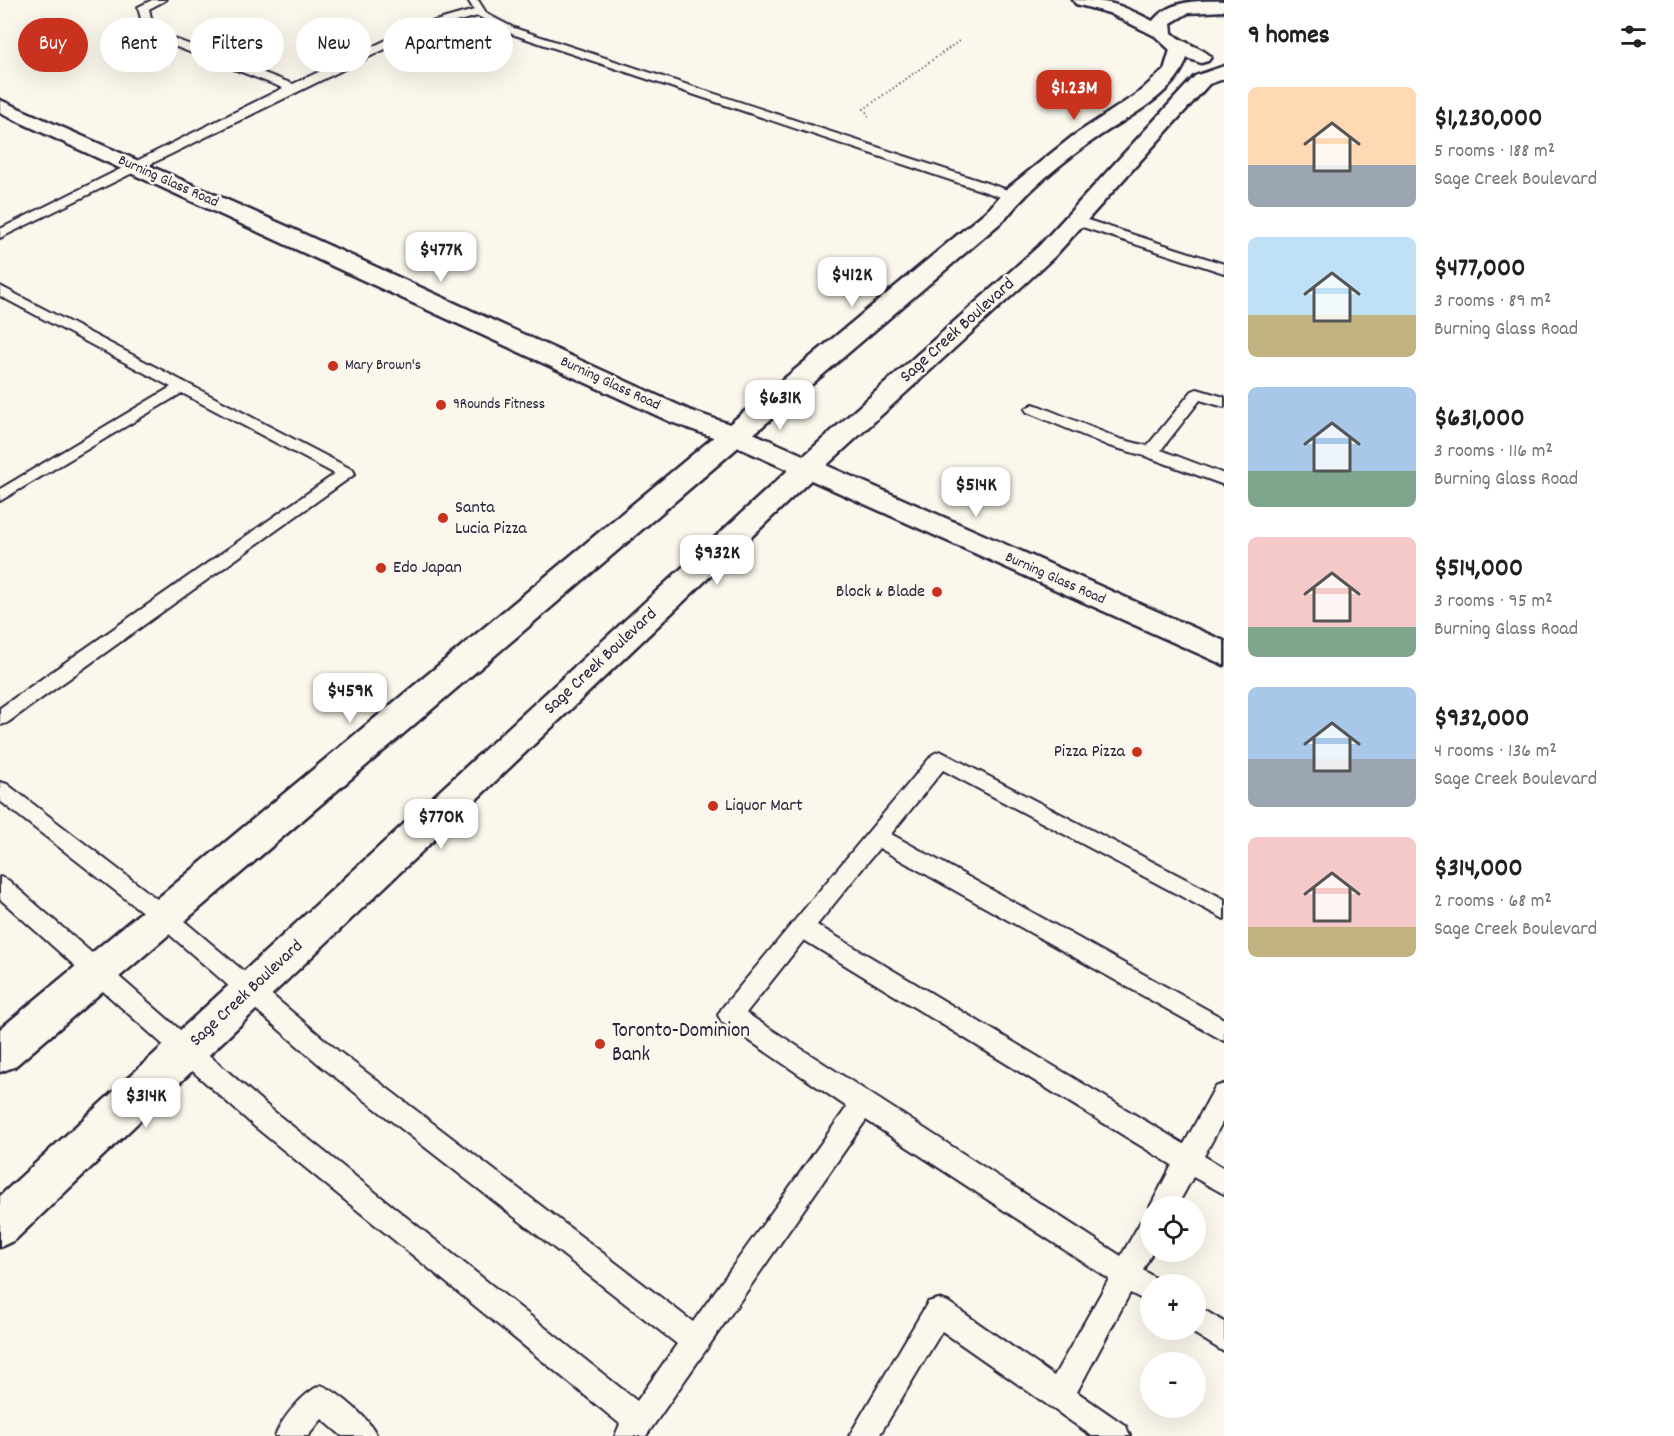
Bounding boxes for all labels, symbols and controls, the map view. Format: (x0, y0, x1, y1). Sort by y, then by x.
chip: Buy (18, 18, 88, 72)
chip: Rent (100, 18, 178, 72)
chip: Filters (190, 18, 284, 72)
chip: New (296, 18, 371, 72)
chip: Apartment (383, 18, 513, 72)
text: 9 homes (1248, 18, 1330, 55)
icon: filters (1617, 20, 1650, 53)
pin: $1.23M (1025, 70, 1123, 121)
text: $1.23M (1050, 75, 1098, 103)
text: $1,230,000 (1434, 101, 1542, 138)
icon: home (1296, 111, 1368, 183)
text: 5 rooms · 188 m² (1434, 138, 1555, 166)
street label: Burning Glass Road (114, 150, 222, 214)
text: Sage Creek Boulevard (1434, 166, 1597, 194)
pin: $477K (399, 232, 483, 283)
text: $477K (420, 237, 463, 265)
text: $477,000 (1434, 251, 1525, 288)
pin: $412K (810, 257, 894, 308)
icon: home (1296, 261, 1368, 333)
text: $412K (832, 262, 872, 290)
street label: Sage Creek Boulevard (895, 273, 1021, 389)
text: 3 rooms · 89 m² (1434, 288, 1551, 316)
text: Burning Glass Road (1434, 316, 1578, 344)
street label: Burning Glass Road (556, 351, 664, 417)
place label: Mary Brown's (345, 355, 421, 377)
marker: Mary Brown's (326, 359, 340, 373)
pin: $631K (738, 380, 822, 431)
text: $631K (759, 385, 801, 413)
place label: 9Rounds Fitness (453, 394, 545, 416)
marker: 9Rounds Fitness (434, 398, 448, 412)
text: $631,000 (1434, 401, 1525, 438)
icon: home (1296, 411, 1368, 483)
text: 3 rooms · 116 m² (1434, 438, 1553, 466)
text: Burning Glass Road (1434, 466, 1578, 494)
pin: $514K (934, 467, 1018, 518)
text: $514K (955, 472, 997, 500)
place label: Santa Lucia Pizza (455, 496, 527, 542)
marker: Santa Lucia Pizza (436, 511, 450, 525)
pin: $932K (675, 535, 759, 586)
text: $932K (694, 540, 740, 568)
street label: Burning Glass Road (1001, 547, 1109, 611)
text: $514,000 (1434, 551, 1523, 588)
place label: Edo Japan (393, 556, 462, 581)
marker: Edo Japan (374, 561, 388, 575)
icon: home (1296, 561, 1368, 633)
place label: Block & Blade (836, 580, 925, 605)
marker: Block & Blade (930, 585, 944, 599)
text: 3 rooms · 95 m² (1434, 588, 1553, 616)
street label: Sage Creek Boulevard (539, 603, 663, 721)
text: Burning Glass Road (1434, 616, 1578, 644)
pin: $459K (308, 673, 392, 724)
text: $459K (327, 678, 373, 706)
text: $932,000 (1434, 701, 1529, 738)
icon: home (1296, 711, 1368, 783)
text: 4 rooms · 136 m² (1434, 738, 1557, 766)
place label: Pizza Pizza (1054, 740, 1126, 765)
marker: Pizza Pizza (1130, 745, 1144, 759)
text: Sage Creek Boulevard (1434, 766, 1597, 794)
place label: Liquor Mart (725, 794, 803, 819)
pin: $770K (399, 799, 483, 850)
marker: Liquor Mart (706, 799, 720, 813)
text: $770K (418, 804, 464, 832)
text: $314,000 (1434, 851, 1523, 888)
icon: home (1296, 861, 1368, 933)
text: 2 rooms · 68 m² (1434, 888, 1552, 916)
text: Sage Creek Boulevard (1434, 916, 1597, 944)
street label: Sage Creek Boulevard (185, 935, 309, 1053)
place label: Toronto-Dominion Bank (612, 1017, 750, 1071)
marker: Toronto-Dominion Bank (593, 1037, 607, 1051)
pin: $314K (104, 1078, 188, 1129)
text: $314K (126, 1083, 166, 1111)
map controls (1140, 1196, 1206, 1418)
button: locate (1140, 1196, 1206, 1262)
button: + (1140, 1274, 1206, 1340)
button: − (1140, 1352, 1206, 1418)

